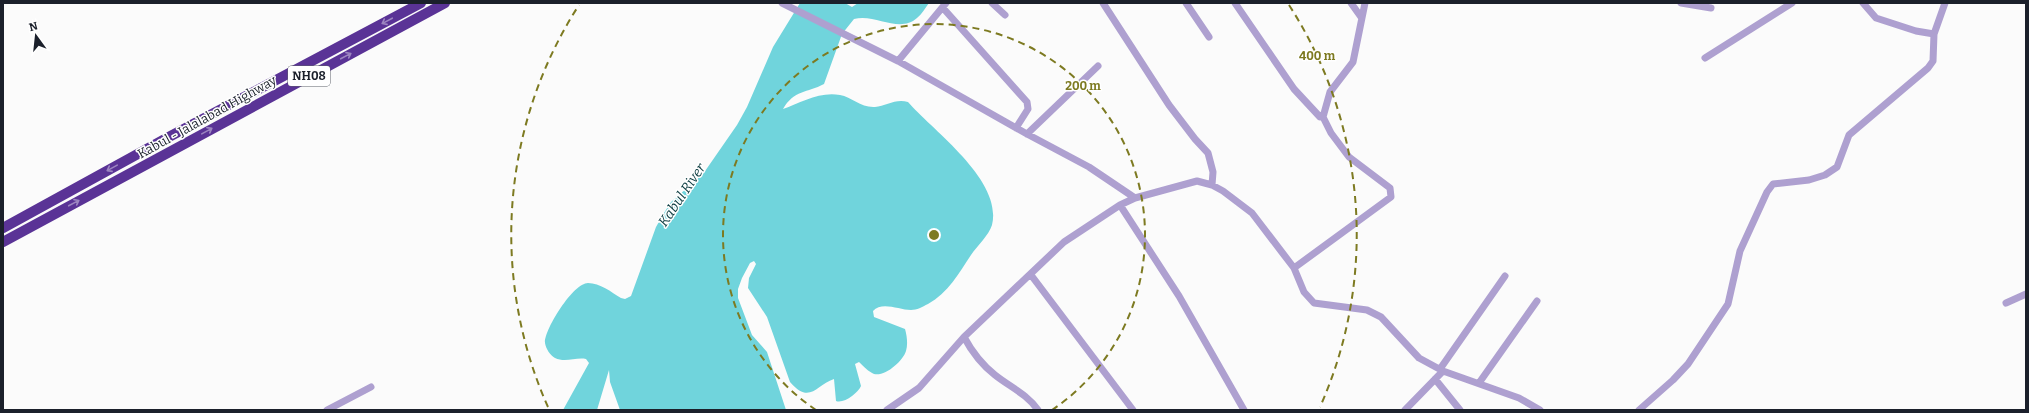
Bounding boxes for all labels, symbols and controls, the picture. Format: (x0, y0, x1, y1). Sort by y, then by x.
north arrow (16, 16, 56, 56)
one-way arrow (381, 18, 393, 26)
text: N (28, 19, 40, 34)
text: 400 m (1299, 49, 1336, 63)
one-way arrow (340, 52, 352, 59)
road number: NH08 (288, 66, 330, 86)
street label: Kabul - Jalalabad Highway (135, 72, 279, 161)
text: 200 m (1065, 79, 1101, 93)
one-way arrow (201, 127, 213, 135)
water label: Kabul River (655, 159, 710, 230)
one-way arrow (106, 165, 118, 173)
one-way arrow (68, 199, 80, 206)
centre of rings (927, 228, 941, 242)

